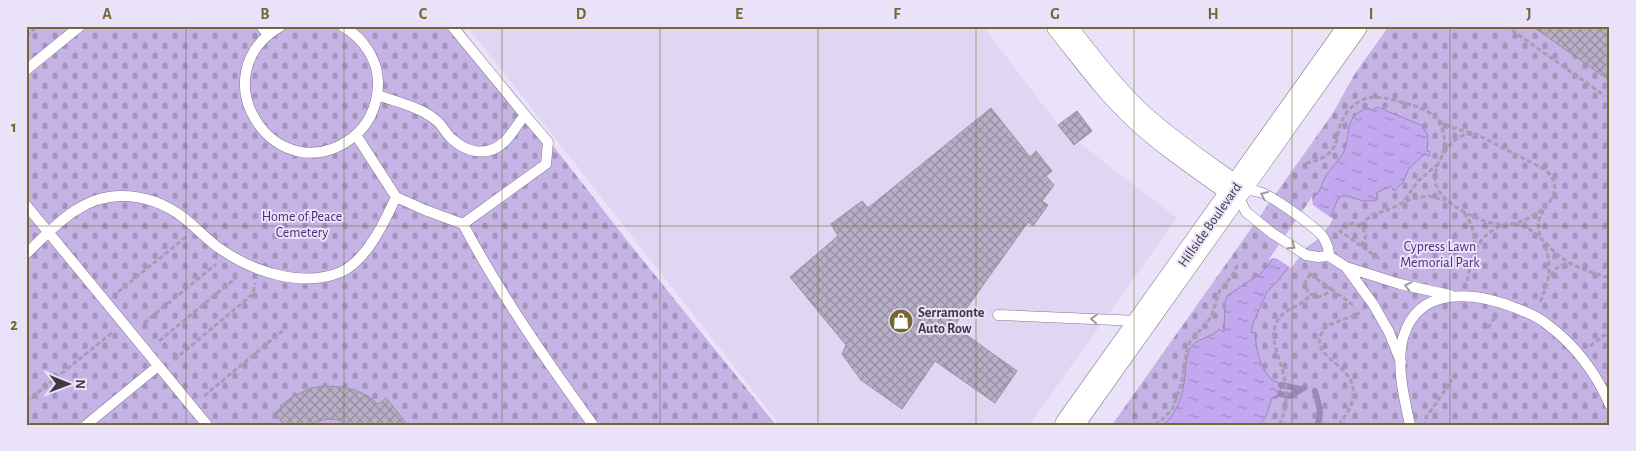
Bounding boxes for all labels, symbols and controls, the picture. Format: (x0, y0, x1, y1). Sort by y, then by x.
text: A (102, 6, 112, 22)
text: B (260, 6, 270, 22)
text: C (419, 6, 428, 22)
text: D (576, 6, 587, 22)
text: E (735, 6, 743, 22)
text: F (893, 6, 901, 22)
text: G (1050, 6, 1060, 22)
text: H (1207, 6, 1219, 22)
text: I (1369, 6, 1373, 22)
text: J (1526, 6, 1532, 22)
text: 1 (11, 119, 17, 135)
street label: Hillside Boulevard (1176, 180, 1244, 270)
one-way arrow (1260, 190, 1269, 201)
park label: Home of Peace Cemetery (262, 210, 342, 240)
one-way arrow (1286, 240, 1295, 249)
park label: Cypress Lawn Memorial Park (1400, 240, 1480, 270)
one-way arrow (1403, 281, 1412, 292)
place label: Serramonte Auto Row (918, 306, 985, 336)
shop icon: Serramonte Auto Row (888, 308, 914, 334)
one-way arrow (1089, 314, 1097, 324)
text: 2 (10, 317, 18, 333)
north arrow (42, 358, 92, 408)
text: N (73, 379, 87, 389)

